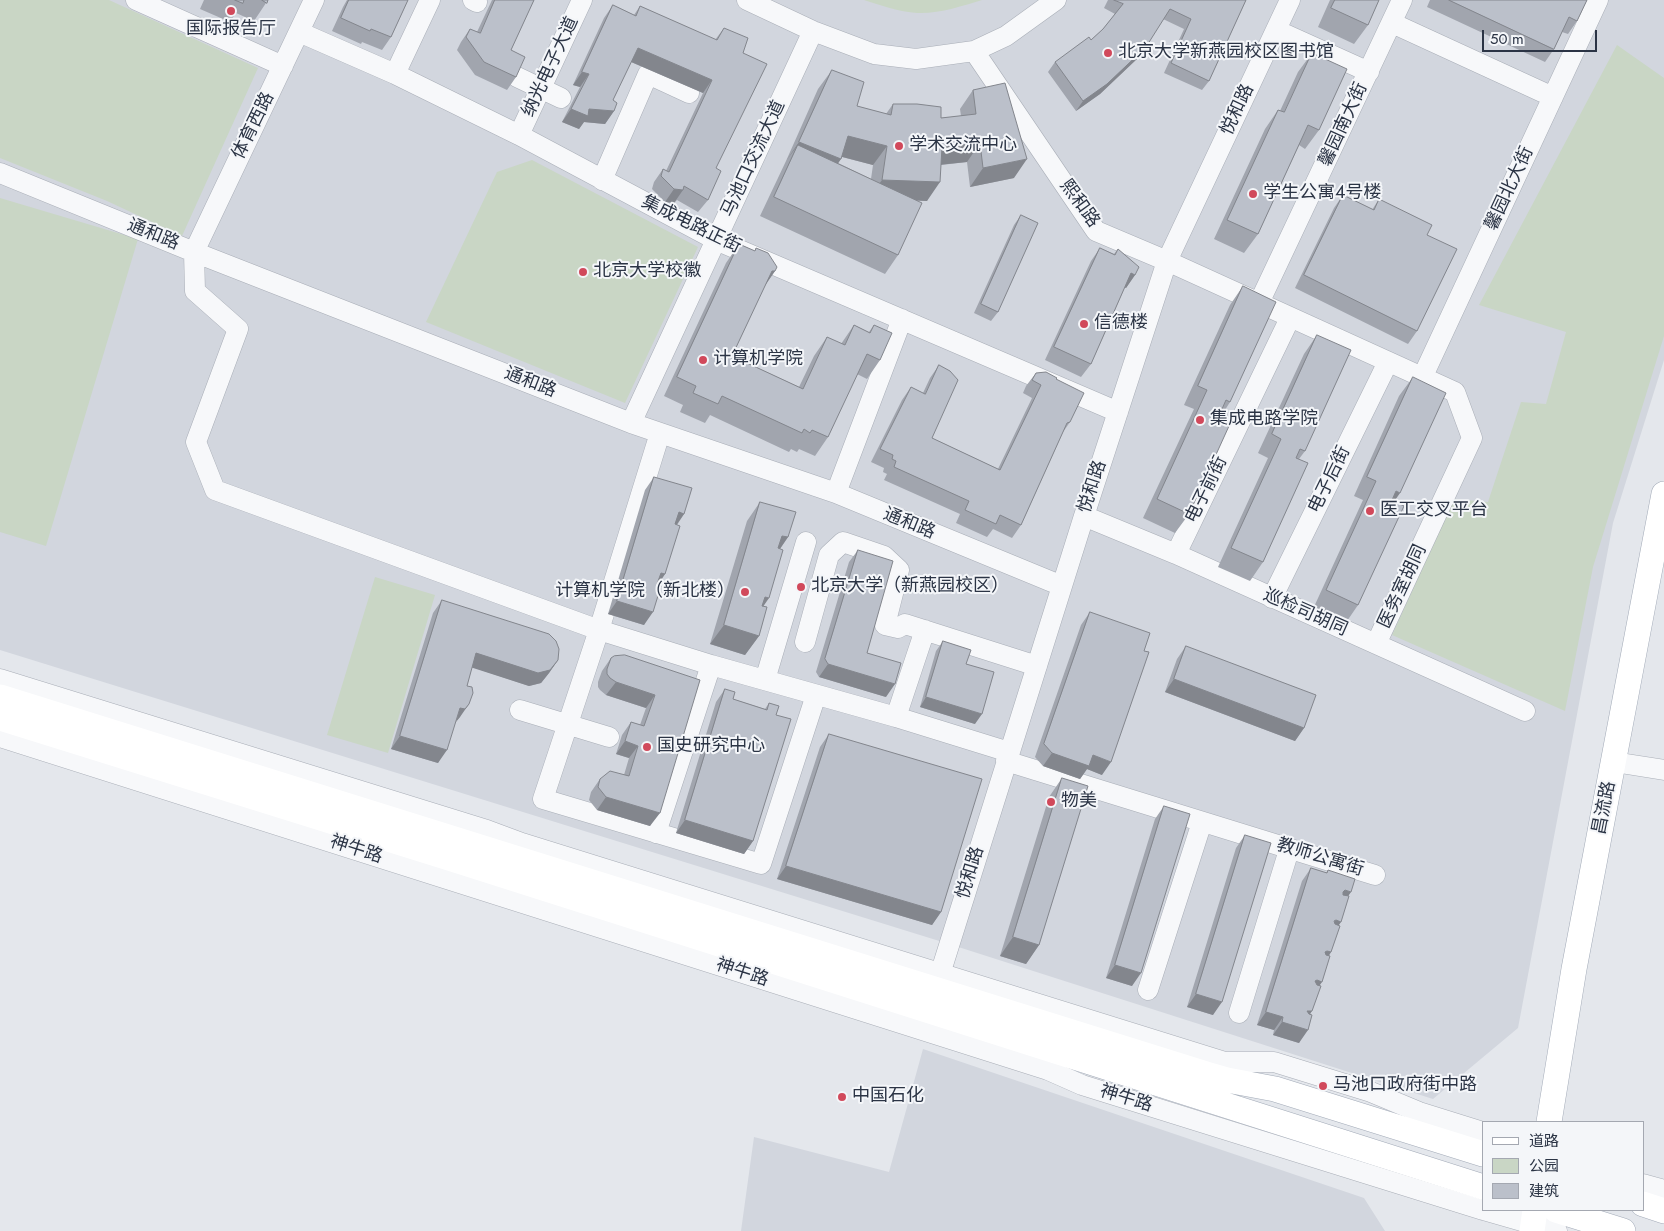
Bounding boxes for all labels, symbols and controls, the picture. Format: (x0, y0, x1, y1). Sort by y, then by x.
marker: 国际报告厅 (225, 5, 237, 17)
street label: 纳光电子大道 (518, 13, 584, 121)
place label: 国际报告厅 (186, 19, 276, 41)
scale bar (1484, 20, 1599, 52)
text: 50 m (1490, 28, 1524, 50)
place label: 北京大学新燕园校区图书馆 (1118, 42, 1334, 64)
marker: 北京大学新燕园校区图书馆 (1102, 47, 1114, 59)
street label: 馨园南大街 (1315, 80, 1373, 170)
street label: 悦和路 (1217, 81, 1259, 139)
street label: 体育西路 (229, 89, 279, 163)
street label: 马池口交流大道 (718, 97, 790, 221)
place label: 学术交流中心 (909, 135, 1017, 157)
marker: 学术交流中心 (893, 140, 905, 152)
street label: 馨园北大街 (1481, 144, 1539, 234)
street label: 熙和路 (1054, 176, 1104, 232)
place label: 学生公寓4号楼 (1263, 183, 1381, 205)
marker: 学生公寓4号楼 (1247, 188, 1259, 200)
street label: 集成电路正街 (638, 192, 744, 258)
street label: 通和路 (124, 215, 182, 255)
place label: 北京大学校徽 (593, 261, 701, 283)
marker: 北京大学校徽 (577, 266, 589, 278)
place label: 信德楼 (1094, 313, 1148, 335)
marker: 信德楼 (1078, 318, 1090, 330)
place label: 计算机学院 (713, 349, 803, 371)
marker: 计算机学院 (697, 354, 709, 366)
street label: 通和路 (501, 363, 559, 403)
place label: 集成电路学院 (1210, 409, 1318, 431)
marker: 集成电路学院 (1194, 414, 1206, 426)
street label: 电子后街 (1305, 443, 1355, 517)
street label: 电子前街 (1182, 453, 1232, 527)
street label: 悦和路 (1074, 458, 1112, 516)
place label: 医工交叉平台 (1380, 500, 1488, 522)
street label: 通和路 (880, 504, 938, 544)
marker: 医工交叉平台 (1364, 505, 1376, 517)
street label: 医务室胡同 (1374, 542, 1432, 632)
place label: 北京大学（新燕园校区） (811, 576, 1009, 598)
place label: 计算机学院（新北楼） (555, 581, 735, 603)
marker: 北京大学（新燕园校区） (795, 581, 807, 593)
street label: 巡检司胡同 (1259, 585, 1351, 641)
marker: 计算机学院（新北楼） (739, 586, 751, 598)
place label: 国史研究中心 (657, 736, 765, 758)
marker: 国史研究中心 (641, 741, 653, 753)
street label: 昌流路 (1589, 779, 1621, 837)
place label: 物美 (1061, 791, 1097, 813)
marker: 物美 (1045, 796, 1057, 808)
street label: 神牛路 (327, 831, 385, 869)
street label: 教师公寓街 (1274, 835, 1366, 881)
street label: 悦和路 (953, 844, 989, 902)
street label: 神牛路 (713, 954, 771, 992)
place label: 马池口政府街中路 (1333, 1075, 1477, 1097)
marker: 马池口政府街中路 (1317, 1080, 1329, 1092)
street label: 神牛路 (1097, 1081, 1155, 1117)
place label: 中国石化 (852, 1086, 924, 1108)
marker: 中国石化 (836, 1091, 848, 1103)
legend (1482, 1121, 1644, 1211)
text: 道路 (1529, 1130, 1559, 1152)
text: 公园 (1529, 1155, 1559, 1177)
text: 建筑 (1529, 1180, 1559, 1202)

